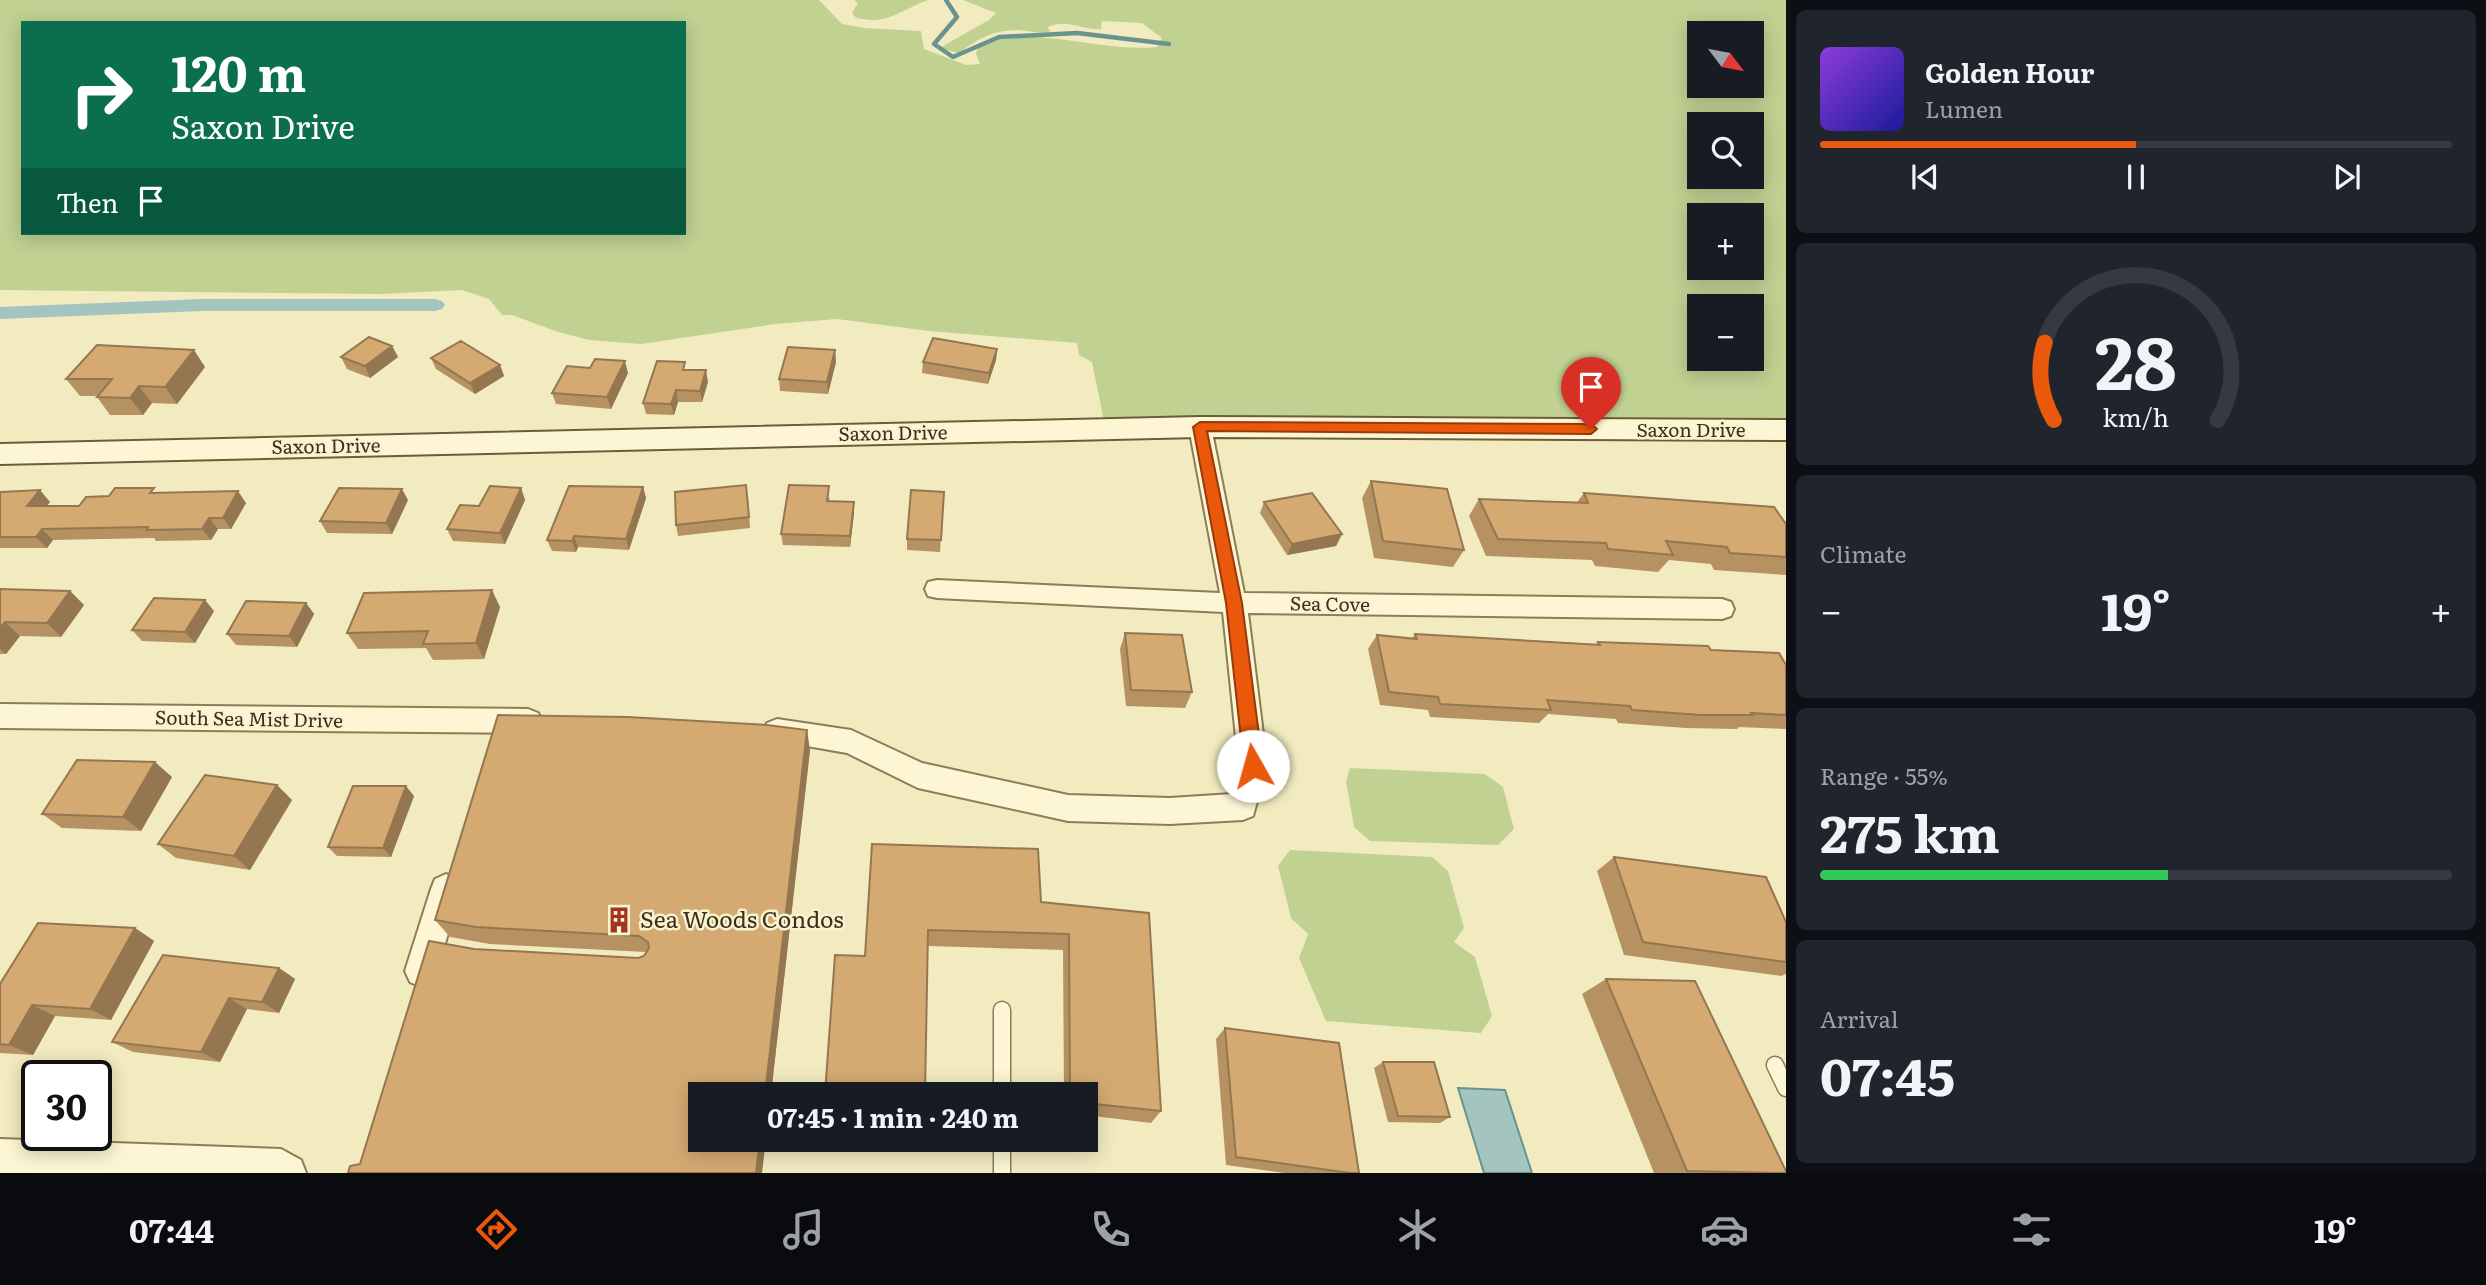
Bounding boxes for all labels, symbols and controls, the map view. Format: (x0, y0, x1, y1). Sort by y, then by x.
north arrow (1687, 21, 1764, 98)
map controls (1687, 21, 1764, 371)
text: 120 m (171, 34, 306, 107)
icon: right (56, 49, 147, 140)
text: Golden Hour (1925, 52, 2094, 91)
text: Lumen (1925, 91, 2003, 125)
text: Saxon Drive (171, 101, 355, 149)
button: search (1687, 112, 1764, 189)
icon: previous (1906, 158, 1944, 196)
icon: pause (2117, 158, 2155, 196)
icon: next (2328, 158, 2366, 196)
text: Then (56, 182, 118, 221)
icon: arrive (132, 182, 170, 220)
button: + (1687, 203, 1764, 280)
button: − (1687, 294, 1764, 371)
text: 28 (2095, 304, 2177, 412)
pin (1561, 357, 1621, 429)
icon: arrive (1572, 368, 1610, 406)
text: km/h (2103, 398, 2169, 435)
street label: Saxon Drive (1636, 415, 1746, 443)
street label: Saxon Drive (838, 417, 948, 447)
street label: Saxon Drive (271, 430, 381, 460)
text: Climate (1820, 536, 1906, 570)
text: 19° (2101, 570, 2171, 647)
text: − (1820, 580, 1842, 637)
text: + (2430, 580, 2452, 637)
street label: Sea Cove (1290, 588, 1370, 618)
street label: South Sea Mist Drive (155, 702, 343, 734)
position arrow (1216, 729, 1290, 803)
text: Range · 55% (1820, 758, 1948, 792)
text: 275 km (1820, 792, 2000, 869)
place label: Sea Woods Condos (640, 901, 844, 935)
building icon: Sea Woods Condos (604, 905, 634, 935)
text: Arrival (1820, 1001, 1899, 1035)
text: 07:45 (1820, 1035, 1955, 1112)
speed limit sign: 30 (21, 1060, 112, 1151)
text: 07:45 · 1 min · 240 m (767, 1097, 1019, 1136)
text: 07:44 (129, 1205, 214, 1253)
icon: directions (472, 1205, 521, 1254)
icon: music (779, 1205, 828, 1254)
icon: phone (1086, 1205, 1135, 1254)
icon: climate (1393, 1205, 1442, 1254)
icon: car (1700, 1205, 1749, 1254)
icon: filters (2007, 1205, 2056, 1254)
text: 19° (2314, 1205, 2357, 1253)

